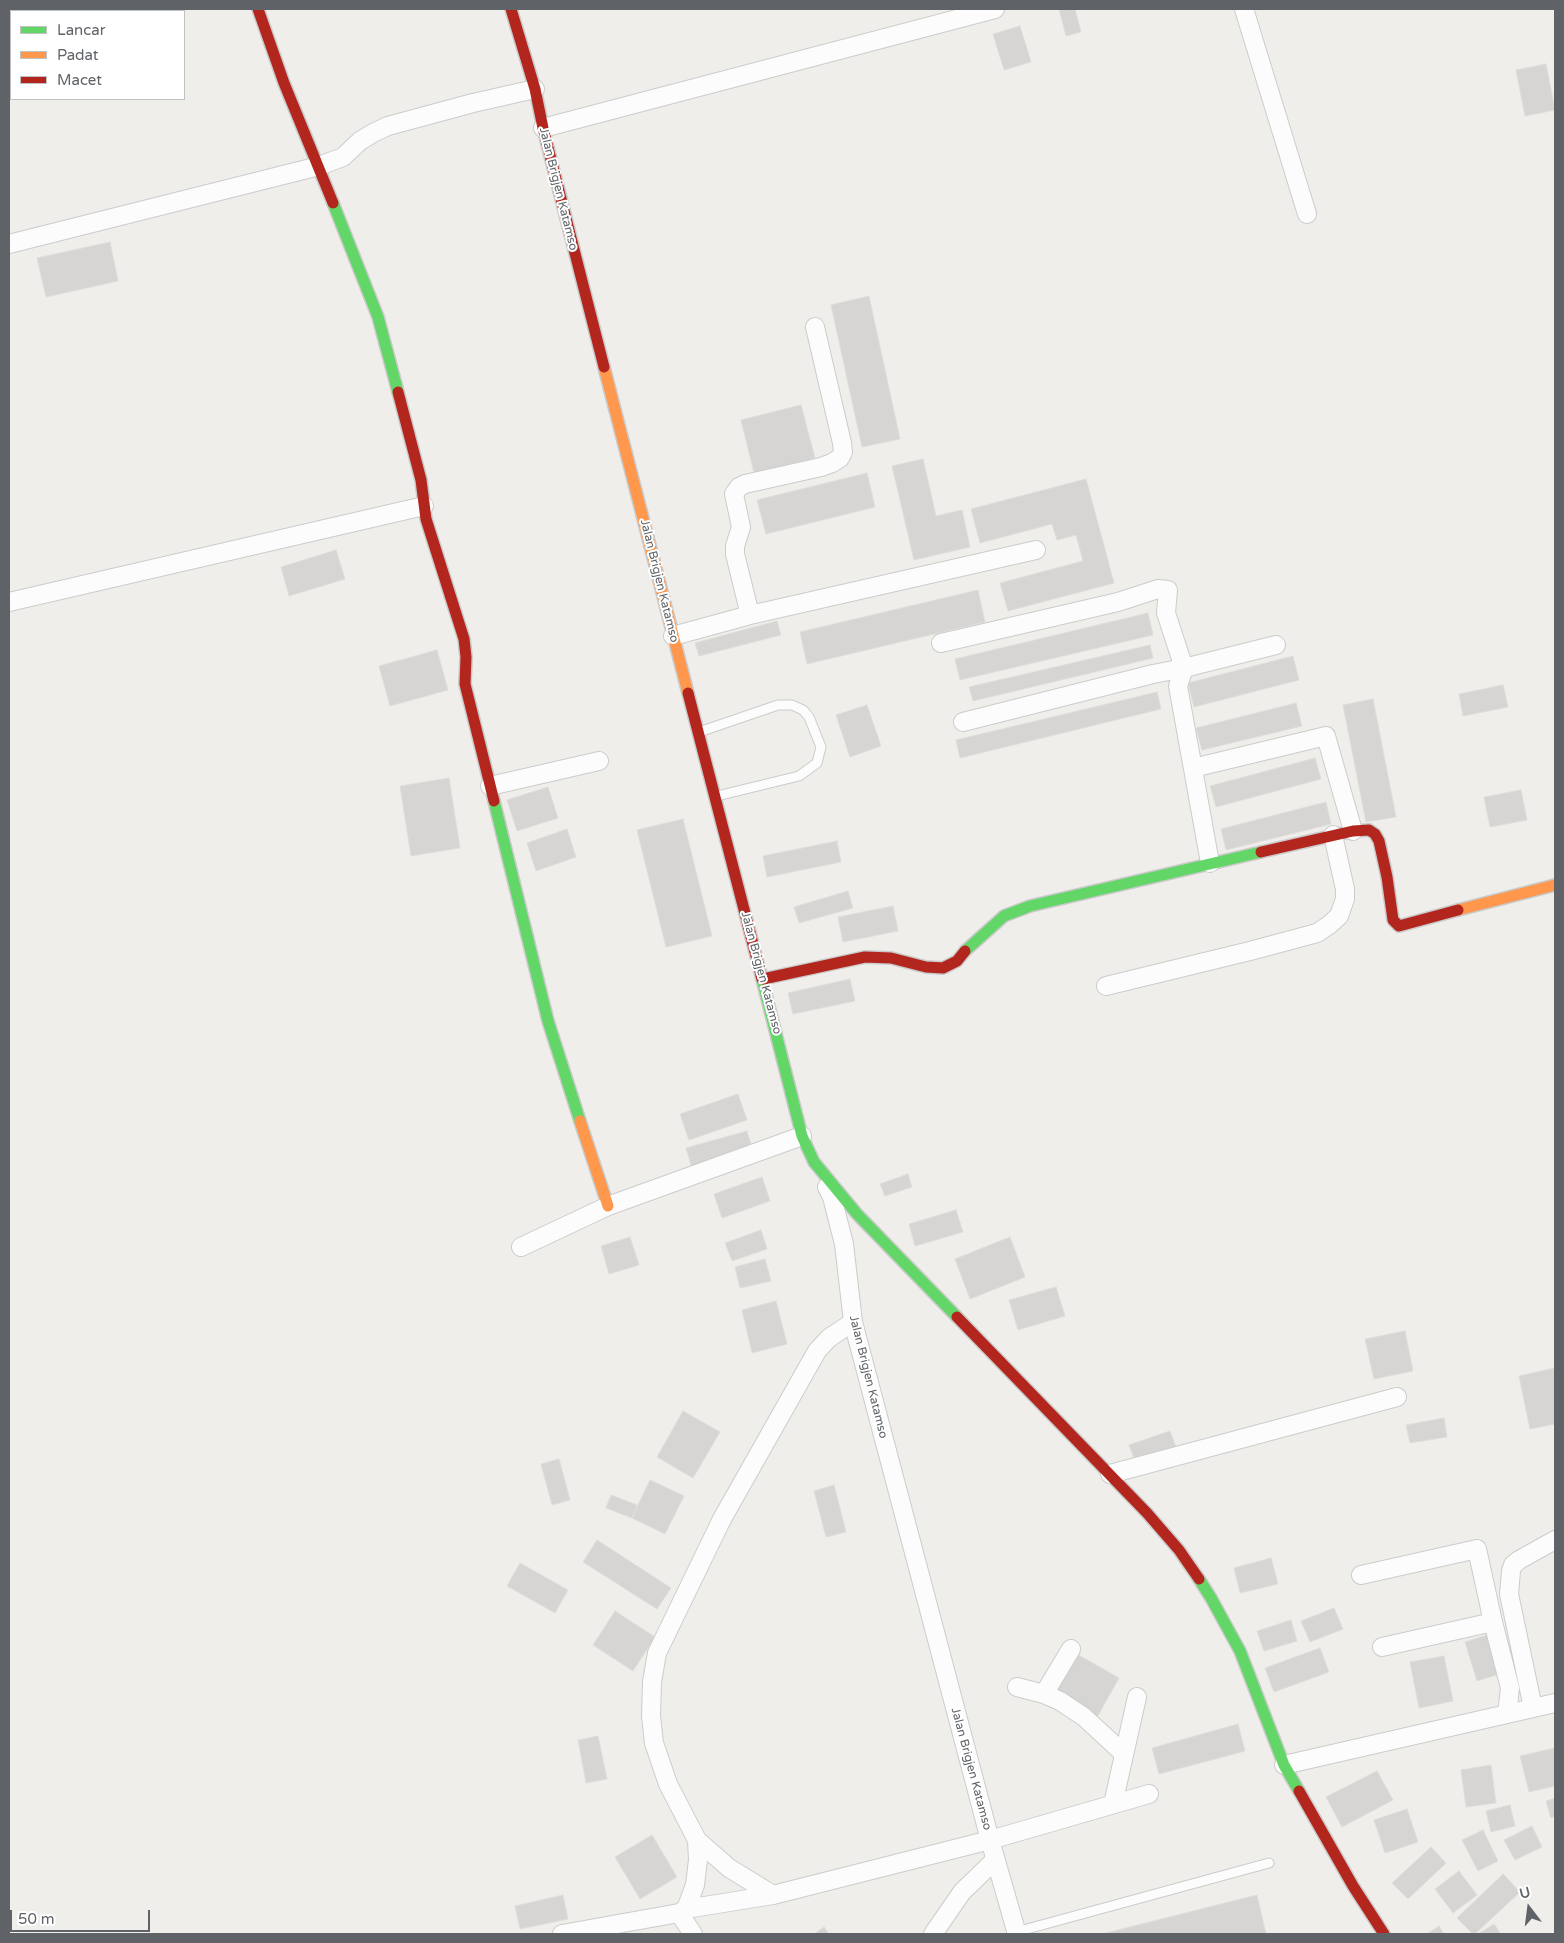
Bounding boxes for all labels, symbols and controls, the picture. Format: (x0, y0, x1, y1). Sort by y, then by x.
legend (10, 10, 185, 100)
text: Lancar (57, 21, 105, 39)
text: Padat (57, 46, 99, 64)
text: Macet (57, 71, 102, 89)
street label: Jalan Brigjen Katamso (536, 126, 580, 252)
street label: Jalan Brigjen Katamso (637, 518, 681, 644)
street label: Jalan Brigjen Katamso (738, 910, 784, 1036)
street label: Jalan Brigjen Katamso (846, 1314, 890, 1440)
street label: Jalan Brigjen Katamso (948, 1706, 994, 1832)
north arrow (1504, 1883, 1554, 1933)
text: U (1518, 1883, 1532, 1903)
scale bar (12, 1900, 152, 1932)
text: 50 m (18, 1910, 55, 1928)

